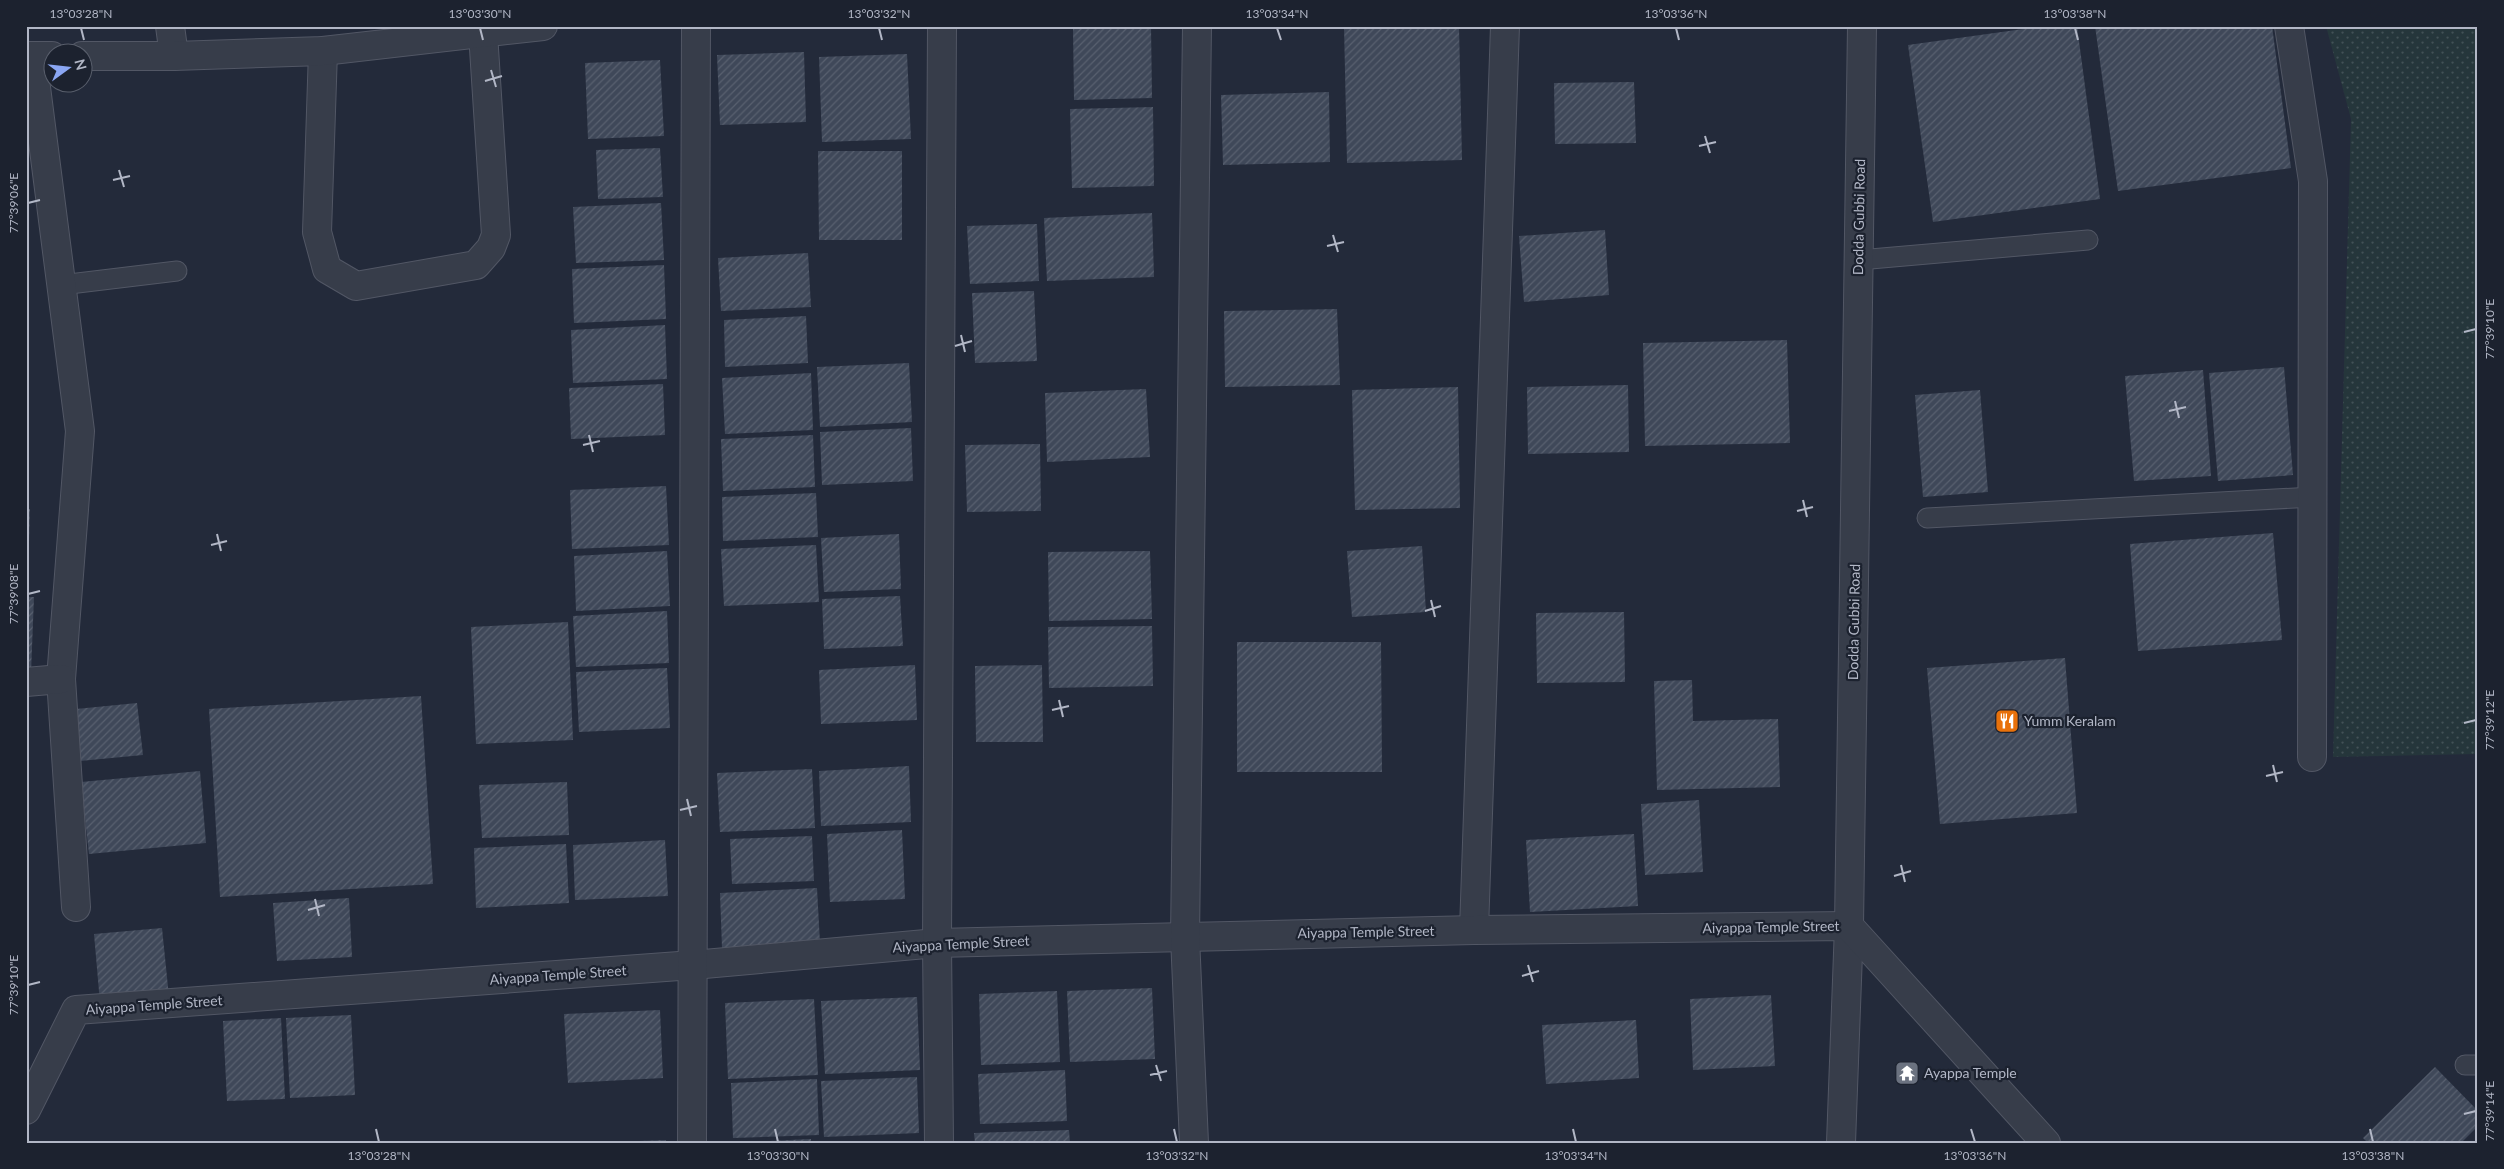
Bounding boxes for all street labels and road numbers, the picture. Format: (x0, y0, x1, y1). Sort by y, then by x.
street label: Dodda Gubbi Road (1849, 159, 1868, 275)
street label: Dodda Gubbi Road (1844, 564, 1863, 680)
street label: Aiyappa Temple Street (1702, 917, 1840, 936)
street label: Aiyappa Temple Street (1297, 922, 1435, 941)
street label: Aiyappa Temple Street (892, 931, 1030, 956)
street label: Aiyappa Temple Street (489, 961, 627, 988)
street label: Aiyappa Temple Street (85, 991, 223, 1018)

